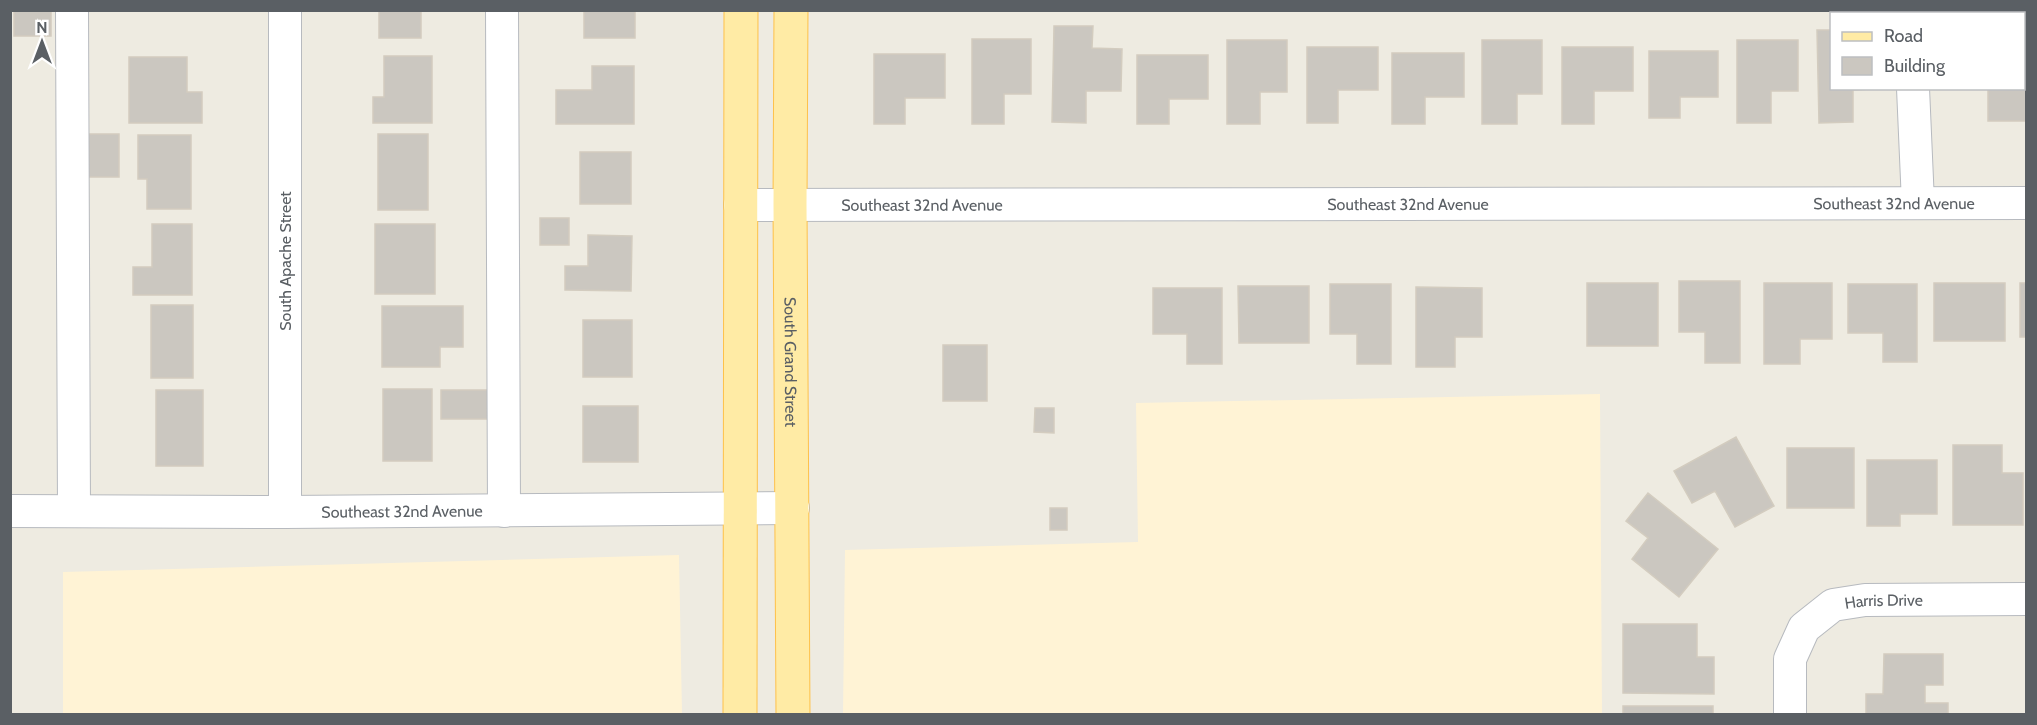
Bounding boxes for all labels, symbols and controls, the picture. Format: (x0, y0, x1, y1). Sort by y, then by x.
north arrow (12, 12, 72, 72)
legend (1830, 12, 2025, 90)
text: N (36, 18, 48, 37)
text: Road (1884, 25, 1923, 47)
text: Building (1884, 55, 1946, 77)
street label: South Apache Street (276, 191, 295, 331)
street label: Southeast 32nd Avenue (1813, 194, 1975, 213)
street label: Southeast 32nd Avenue (1327, 195, 1489, 214)
street label: Southeast 32nd Avenue (841, 196, 1003, 215)
street label: South Grand Street (781, 297, 800, 428)
street label: Southeast 32nd Avenue (321, 501, 483, 522)
street label: Harris Drive (1843, 591, 1923, 613)

